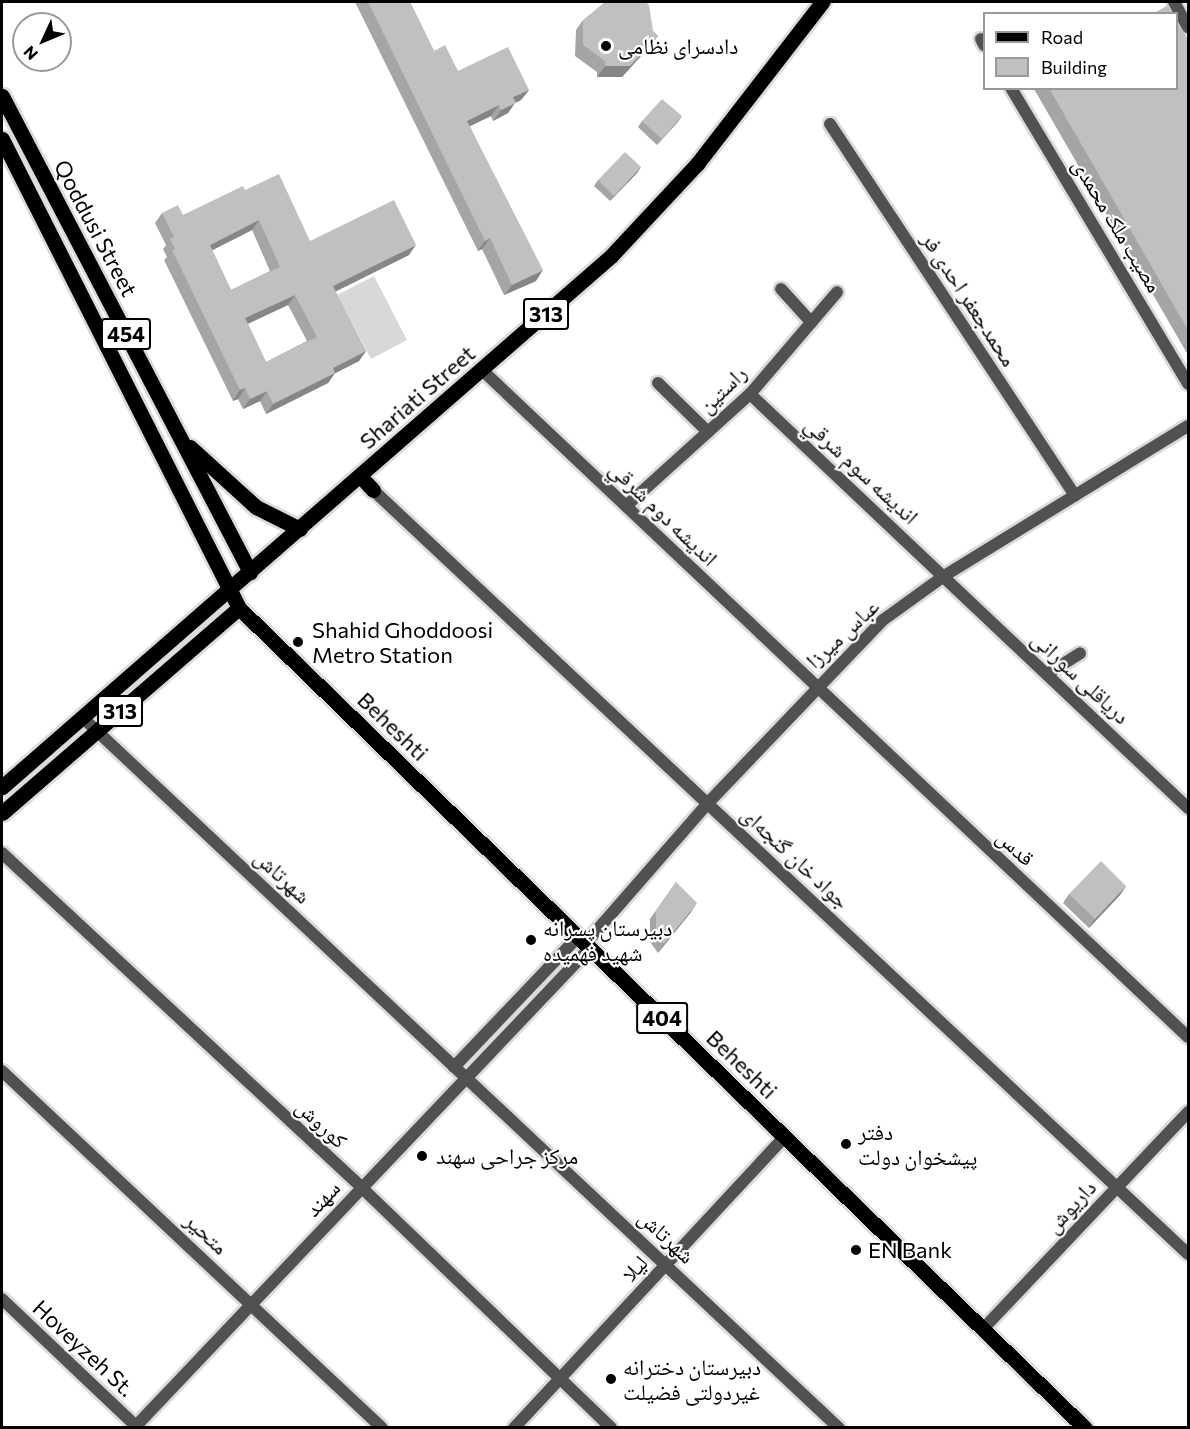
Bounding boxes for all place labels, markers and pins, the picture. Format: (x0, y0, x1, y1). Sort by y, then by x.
place label: دادسرای نظامی (618, 33, 738, 59)
marker: دادسرای نظامی (599, 39, 613, 53)
place label: Shahid Ghoddoosi Metro Station (312, 616, 493, 668)
marker: Shahid Ghoddoosi Metro Station (289, 633, 307, 651)
place label: دبیرستان پسرانه شهید فهمیده (543, 914, 672, 966)
marker: دبیرستان پسرانه شهید فهمیده (524, 933, 538, 947)
place label: دفتر پیشخوان دولت (858, 1118, 977, 1170)
marker: دفتر پیشخوان دولت (839, 1137, 853, 1151)
place label: مرکز جراحی سهند (436, 1143, 578, 1169)
marker: مرکز جراحی سهند (413, 1147, 431, 1165)
place label: EN Bank (868, 1237, 952, 1263)
marker: EN Bank (849, 1243, 863, 1257)
place label: دبيرستان دخترانه غیردولتی فضیلت (623, 1353, 761, 1404)
marker: دبيرستان دخترانه غیردولتی فضیلت (604, 1372, 618, 1386)

